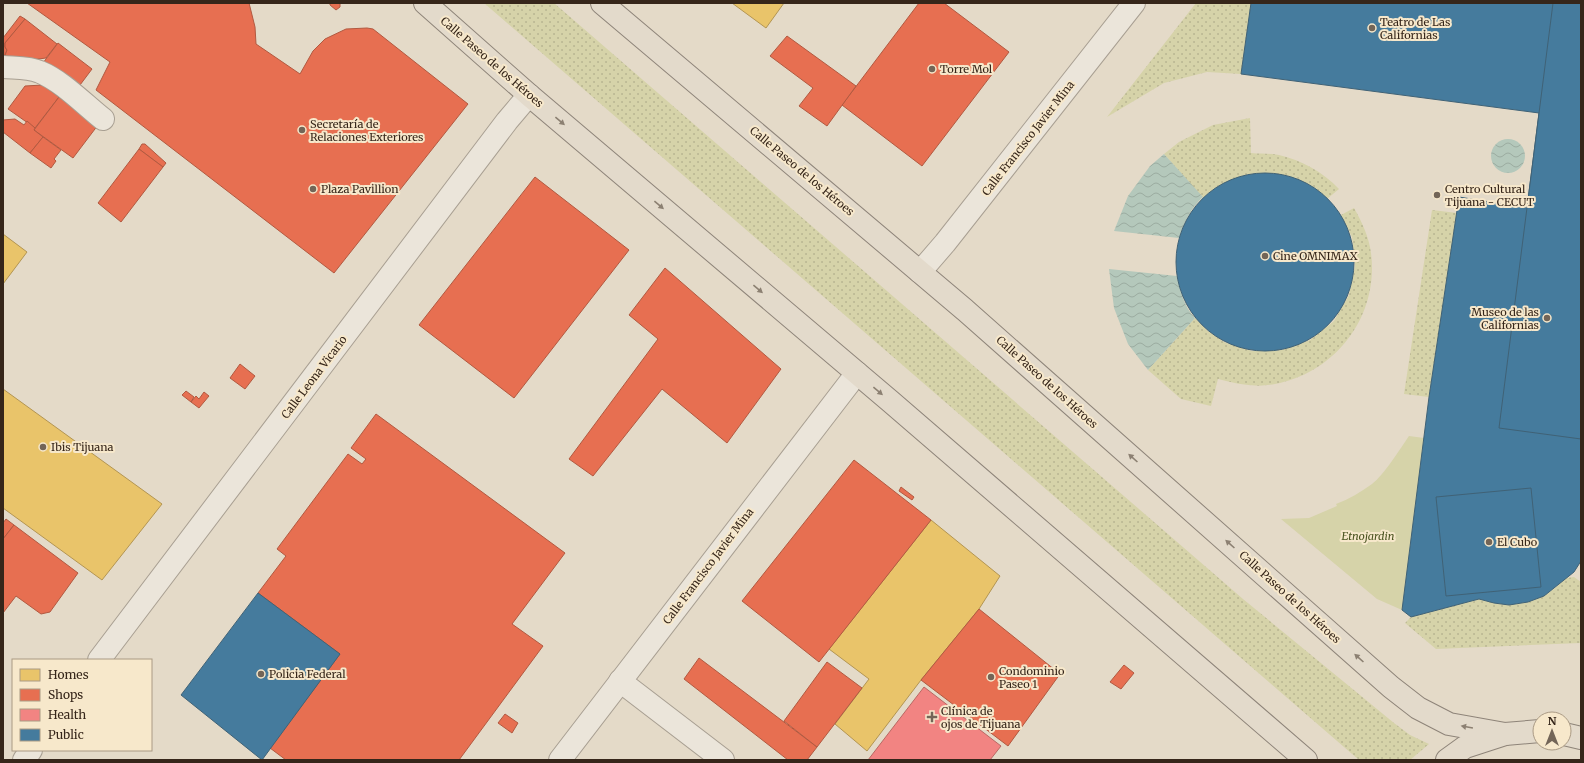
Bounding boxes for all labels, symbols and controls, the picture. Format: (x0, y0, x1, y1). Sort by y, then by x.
street label: Calle Paseo de los Héroes (438, 14, 546, 110)
place label: Teatro de Las Californias (1380, 15, 1450, 42)
marker: Teatro de Las Californias (1367, 23, 1377, 33)
place label: Torre Mol (940, 62, 993, 76)
marker: Torre Mol (927, 64, 937, 74)
street label: Calle Francisco Javier Mina (979, 78, 1077, 198)
one-way arrow (555, 116, 565, 125)
place label: Secretaría de Relaciones Exteriores (310, 117, 423, 144)
street label: Calle Paseo de los Héroes (747, 123, 857, 219)
marker: Secretaría de Relaciones Exteriores (297, 125, 307, 135)
place label: Plaza Pavillion (321, 182, 399, 196)
place label: Centro Cultural Tijuana - CECUT (1445, 182, 1535, 209)
marker: Plaza Pavillion (308, 184, 318, 194)
marker: Centro Cultural Tijuana - CECUT (1432, 190, 1442, 200)
one-way arrow (654, 200, 664, 209)
place label: Cine OMNIMAX (1273, 249, 1358, 263)
marker: Cine OMNIMAX (1260, 251, 1270, 261)
one-way arrow (753, 284, 763, 294)
place label: Museo de las Californias (1471, 305, 1539, 332)
marker: Museo de las Californias (1542, 313, 1552, 323)
street label: Calle Leona Vicario (278, 332, 350, 421)
street label: Calle Paseo de los Héroes (993, 333, 1101, 431)
one-way arrow (873, 387, 884, 396)
place label: Ibis Tijuana (51, 440, 114, 454)
marker: Ibis Tijuana (38, 442, 48, 452)
one-way arrow (1128, 453, 1138, 463)
street label: Calle Francisco Javier Mina (660, 505, 756, 627)
park label: Etnojardin (1342, 529, 1395, 543)
place label: El Cubo (1497, 535, 1538, 549)
marker: El Cubo (1484, 537, 1494, 547)
one-way arrow (1225, 540, 1236, 549)
street label: Calle Paseo de los Héroes (1236, 548, 1344, 646)
one-way arrow (1354, 654, 1364, 663)
legend (12, 659, 152, 751)
place label: Condominio Paseo 1 (999, 664, 1065, 691)
text: Homes (48, 667, 89, 682)
place label: Policia Federal (269, 667, 346, 681)
marker: Policia Federal (256, 669, 266, 679)
marker: Condominio Paseo 1 (986, 672, 996, 682)
text: Shops (48, 687, 83, 702)
place label: Clínica de ojos de Tijuana (941, 704, 1021, 731)
text: Health (48, 707, 86, 722)
marker: Clínica de ojos de Tijuana (926, 711, 938, 723)
north arrow (1532, 711, 1572, 751)
text: N (1548, 714, 1557, 728)
one-way arrow (1461, 724, 1473, 730)
text: Public (48, 727, 84, 742)

